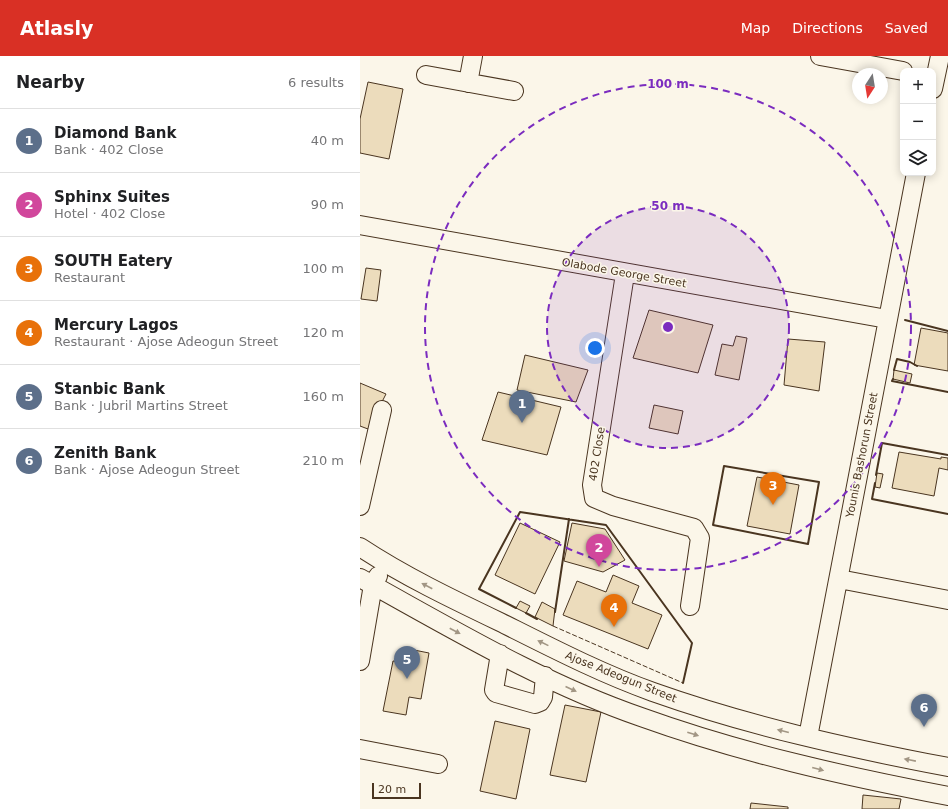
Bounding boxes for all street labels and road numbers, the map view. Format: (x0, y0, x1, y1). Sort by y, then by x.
street label: Olabode George Street (561, 256, 688, 290)
street label: Younis Bashorun Street (843, 391, 881, 520)
street label: 402 Close (586, 426, 608, 482)
street label: Ajose Adeogun Street (563, 649, 679, 706)

